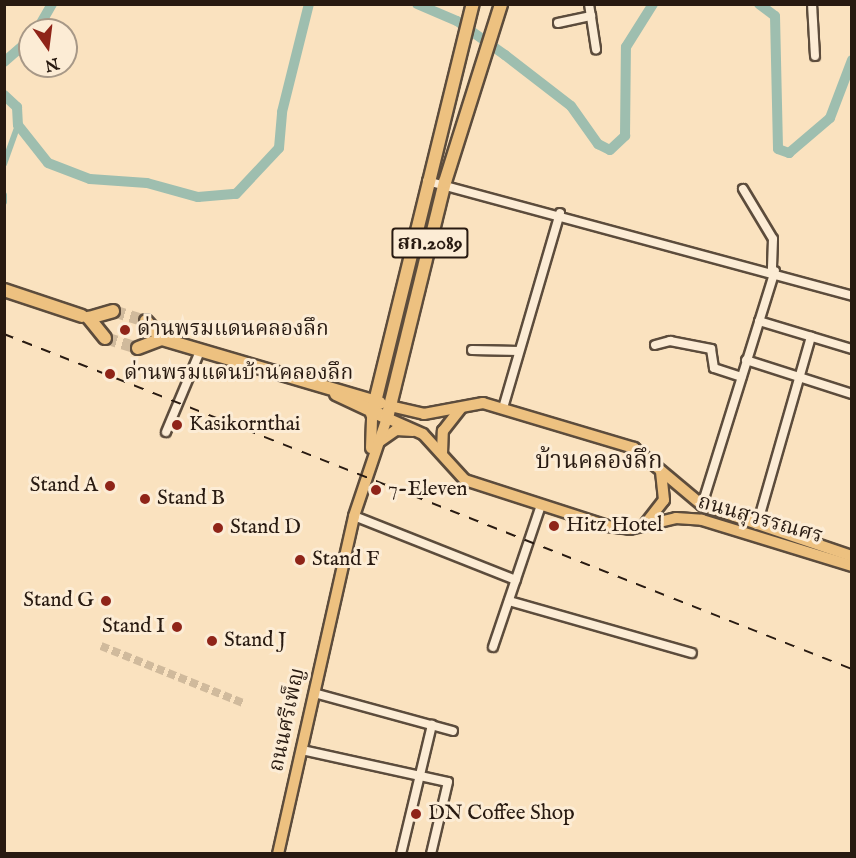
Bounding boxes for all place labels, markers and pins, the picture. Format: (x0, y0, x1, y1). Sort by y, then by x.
place label: ด่านพรมแดนคลองลึก (137, 317, 329, 343)
marker: ด่านพรมแดนคลองลึก (118, 323, 132, 337)
place label: ด่านพรมแดนบ้านคลองลึก (124, 361, 353, 387)
marker: ด่านพรมแดนบ้านคลองลึก (101, 365, 119, 383)
place label: Kasikornthai (189, 412, 300, 438)
marker: Kasikornthai (170, 418, 184, 432)
place label: Stand A (30, 473, 98, 499)
place label: 7-Eleven (388, 477, 467, 503)
marker: Stand A (103, 479, 117, 493)
marker: 7-Eleven (369, 483, 383, 497)
place label: Stand B (157, 486, 225, 512)
marker: Stand B (138, 492, 152, 506)
place label: Hitz Hotel (566, 513, 663, 539)
place label: Stand D (230, 515, 301, 541)
marker: Hitz Hotel (547, 519, 561, 533)
marker: Stand D (211, 521, 225, 535)
place label: Stand F (312, 547, 379, 573)
marker: Stand F (293, 553, 307, 567)
place label: Stand G (23, 588, 94, 614)
marker: Stand G (99, 594, 113, 608)
place label: Stand I (102, 614, 165, 640)
marker: Stand I (170, 620, 184, 634)
place label: Stand J (224, 628, 287, 654)
marker: Stand J (205, 634, 219, 648)
place label: DN Coffee Shop (428, 801, 575, 827)
marker: DN Coffee Shop (409, 807, 423, 821)

